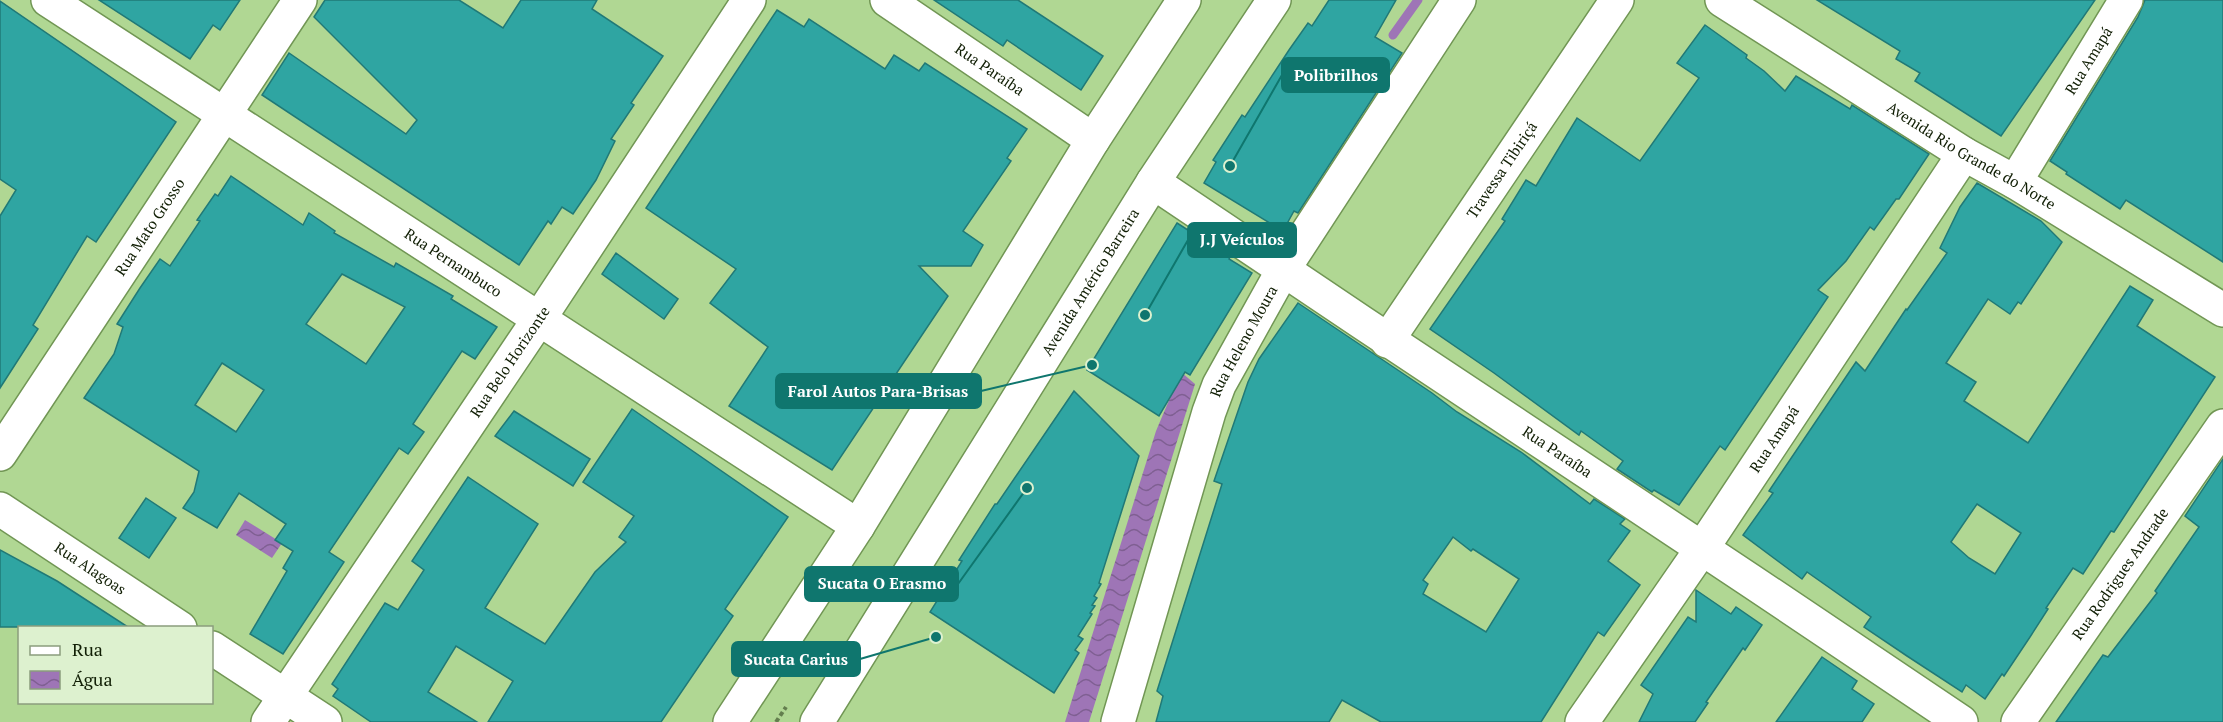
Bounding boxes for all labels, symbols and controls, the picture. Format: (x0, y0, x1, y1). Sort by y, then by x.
street label: Rua Amapá (2060, 22, 2117, 98)
street label: Rua Paraíba (952, 38, 1029, 100)
callout: Polibrilhos (1282, 58, 1389, 92)
text: Polibrilhos (1294, 64, 1378, 86)
street label: Avenida Rio Grande do Norte (1884, 97, 2060, 214)
street label: Travessa Tibiriçá (1462, 117, 1541, 222)
street label: Rua Mato Grosso (110, 174, 189, 279)
street label: Avenida Américo Barreira (1036, 204, 1143, 359)
street label: Rua Pernambuco (401, 223, 506, 301)
callout: J.J Veículos (1188, 223, 1296, 257)
text: J.J Veículos (1200, 228, 1284, 250)
street label: Rua Heleno Moura (1205, 281, 1282, 399)
street label: Rua Belo Horizonte (465, 302, 554, 421)
callout: Farol Autos Para-Brisas (776, 374, 981, 408)
text: Farol Autos Para-Brisas (788, 380, 968, 402)
street label: Rua Amapá (1744, 401, 1803, 476)
street label: Rua Paraíba (1519, 421, 1597, 482)
street label: Rua Rodrigues Andrade (2067, 504, 2172, 643)
street label: Rua Alagoas (51, 537, 130, 599)
callout: Sucata O Erasmo (805, 567, 958, 601)
text: Sucata O Erasmo (818, 572, 947, 594)
legend (18, 626, 213, 704)
text: Rua (72, 637, 103, 661)
callout: Sucata Carius (732, 642, 860, 676)
text: Sucata Carius (744, 648, 848, 670)
text: Água (72, 667, 113, 691)

